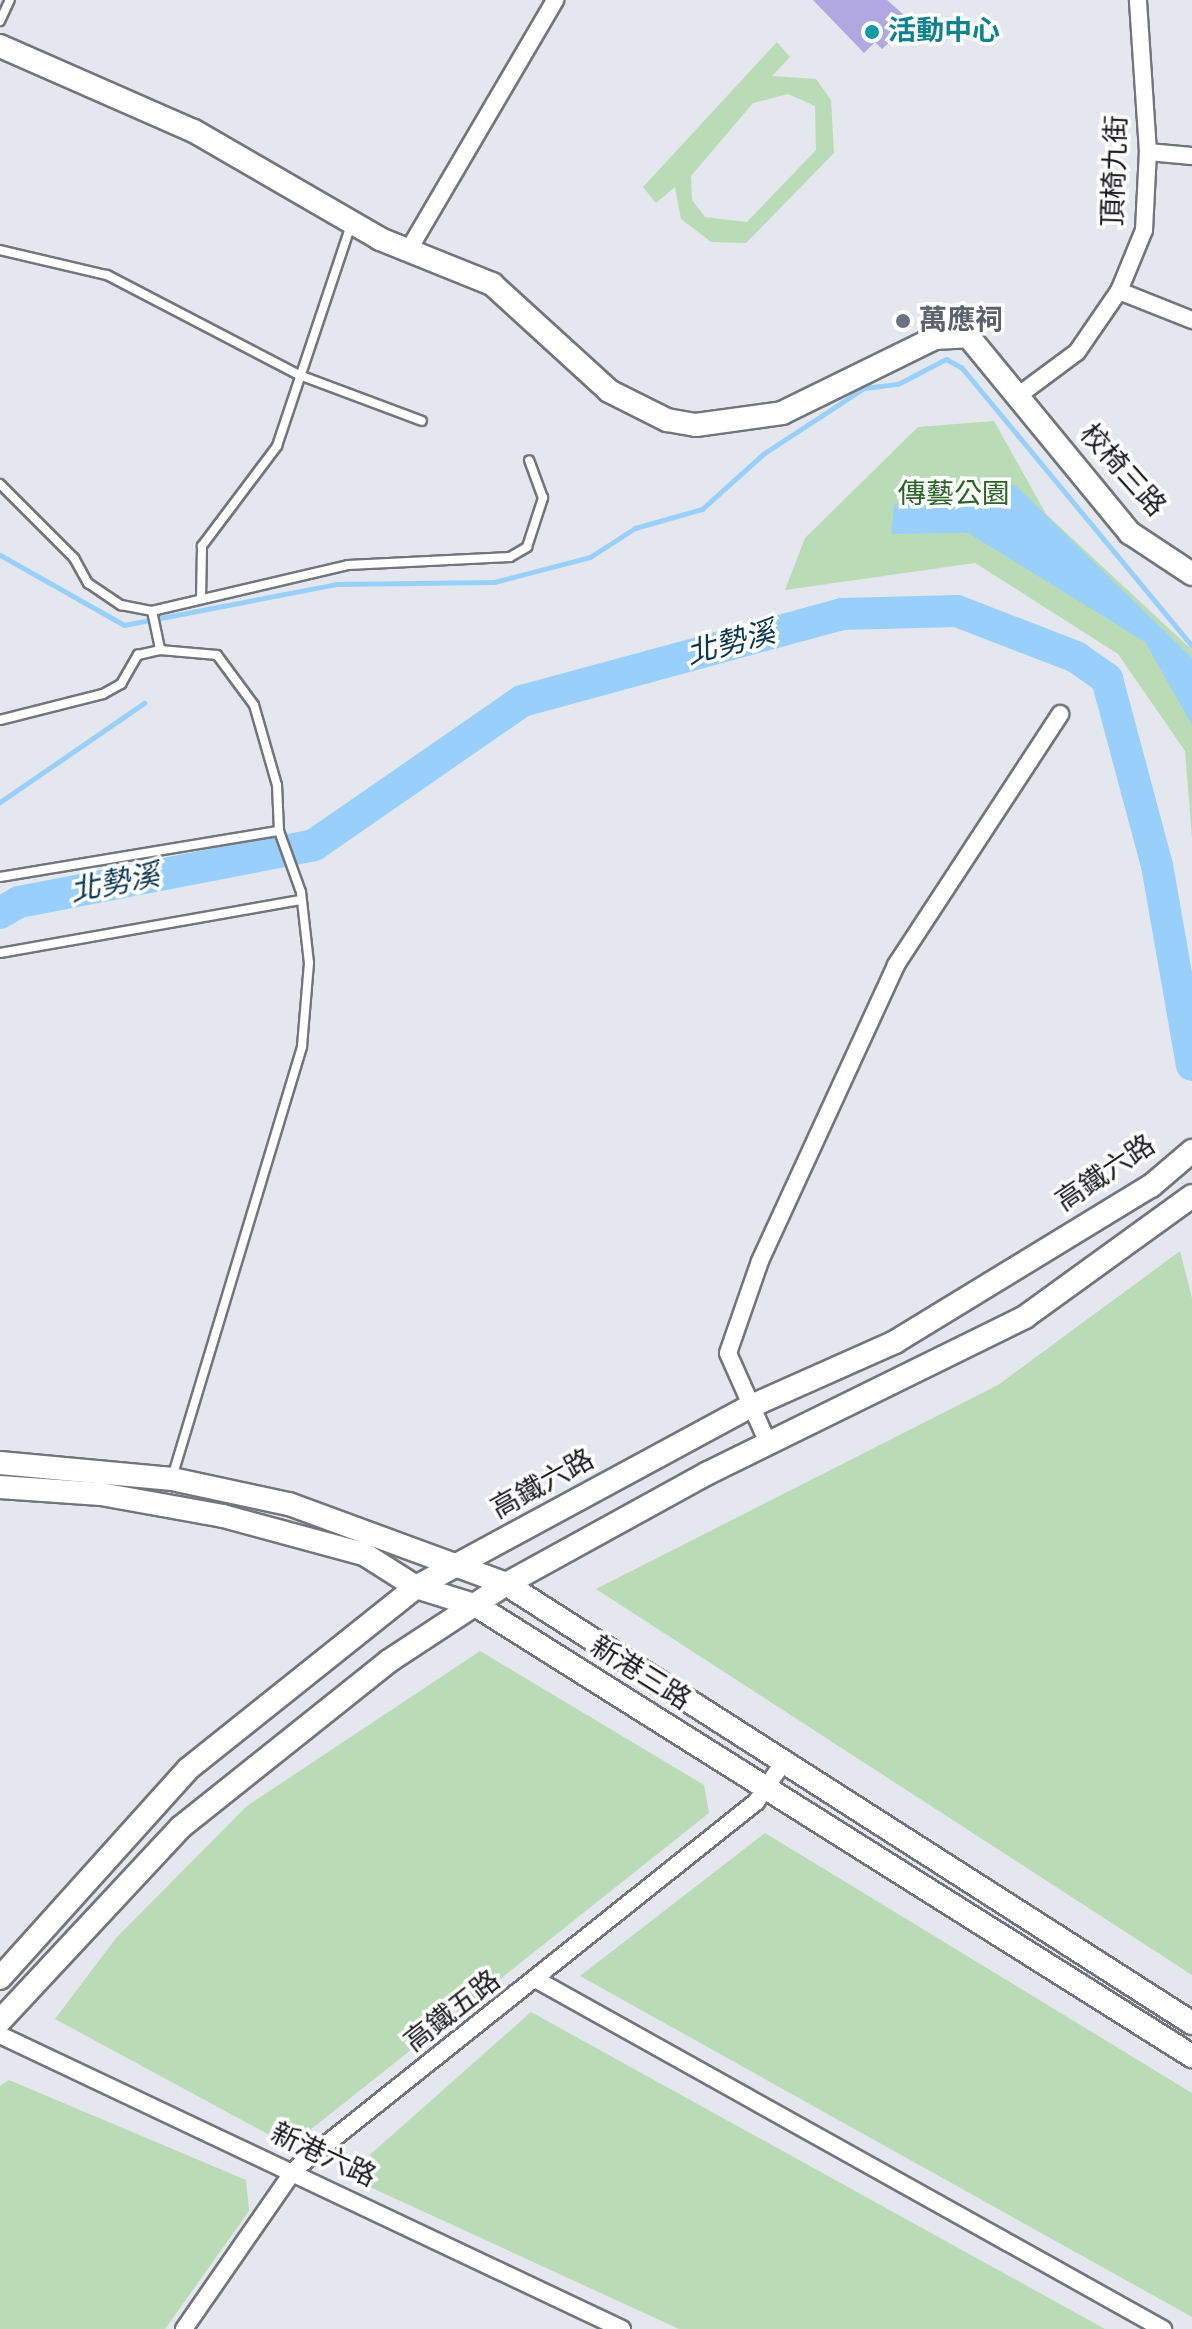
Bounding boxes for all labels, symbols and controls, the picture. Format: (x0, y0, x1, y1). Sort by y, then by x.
place label: 活動中心 (888, 15, 1000, 49)
marker: 活動中心 (863, 23, 881, 41)
street label: 頂椅九街 (1097, 114, 1135, 228)
place label: 萬應祠 (919, 304, 1003, 338)
marker: 萬應祠 (894, 312, 912, 330)
street label: 校椅三路 (1072, 418, 1172, 524)
park label: 傳藝公園 (898, 478, 1010, 512)
water label: 北勢溪 (683, 615, 779, 673)
water label: 北勢溪 (67, 858, 163, 910)
street label: 高鐵六路 (1050, 1129, 1162, 1219)
street label: 高鐵六路 (486, 1443, 600, 1527)
street label: 新港三路 (584, 1630, 696, 1718)
street label: 高鐵五路 (399, 1964, 507, 2060)
street label: 新港六路 (265, 2117, 381, 2195)

